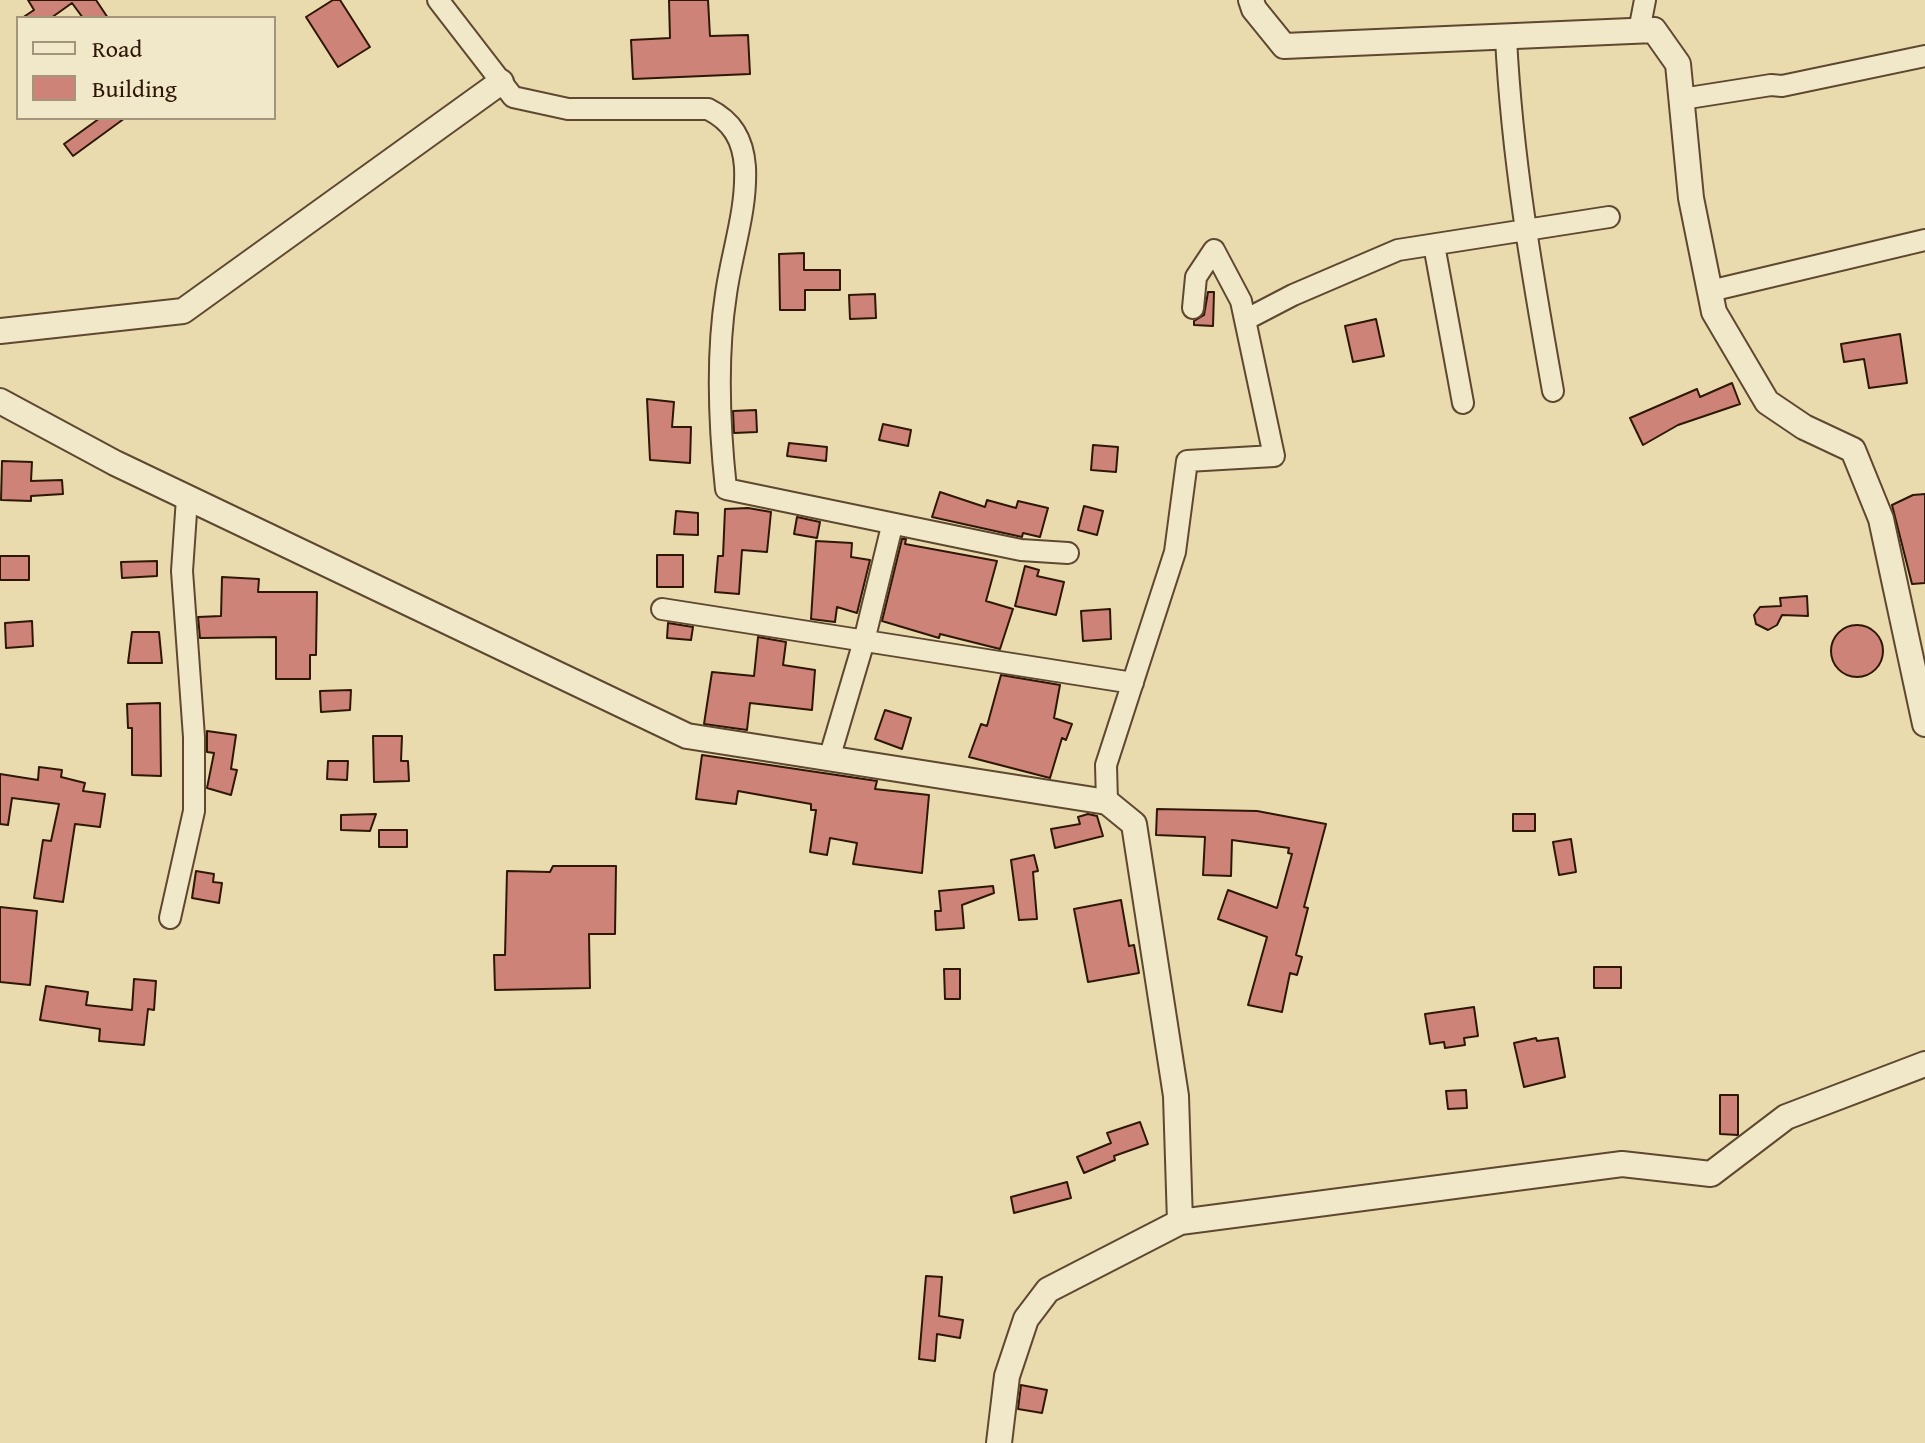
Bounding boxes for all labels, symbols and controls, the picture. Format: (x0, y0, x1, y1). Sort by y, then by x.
legend (16, 16, 276, 120)
text: Road (92, 31, 142, 66)
text: Building (92, 71, 177, 106)

